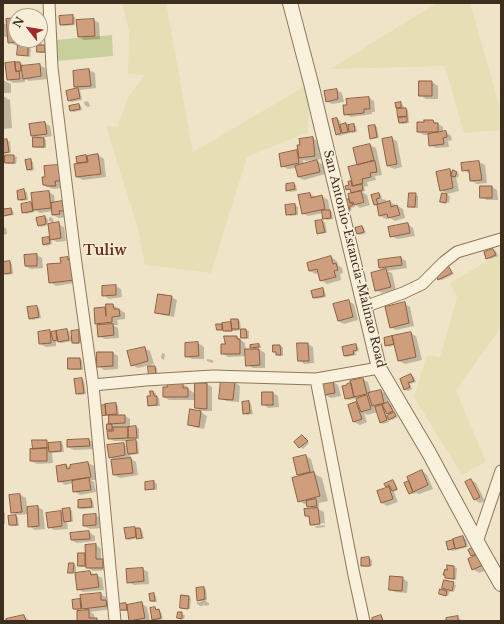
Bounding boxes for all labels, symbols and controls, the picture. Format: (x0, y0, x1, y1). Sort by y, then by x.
north arrow (8, 8, 48, 48)
text: N (10, 14, 27, 30)
street label: San Antonio-Estancia-Malinao Road (320, 149, 388, 369)
district label: Tuliw (83, 243, 127, 259)

